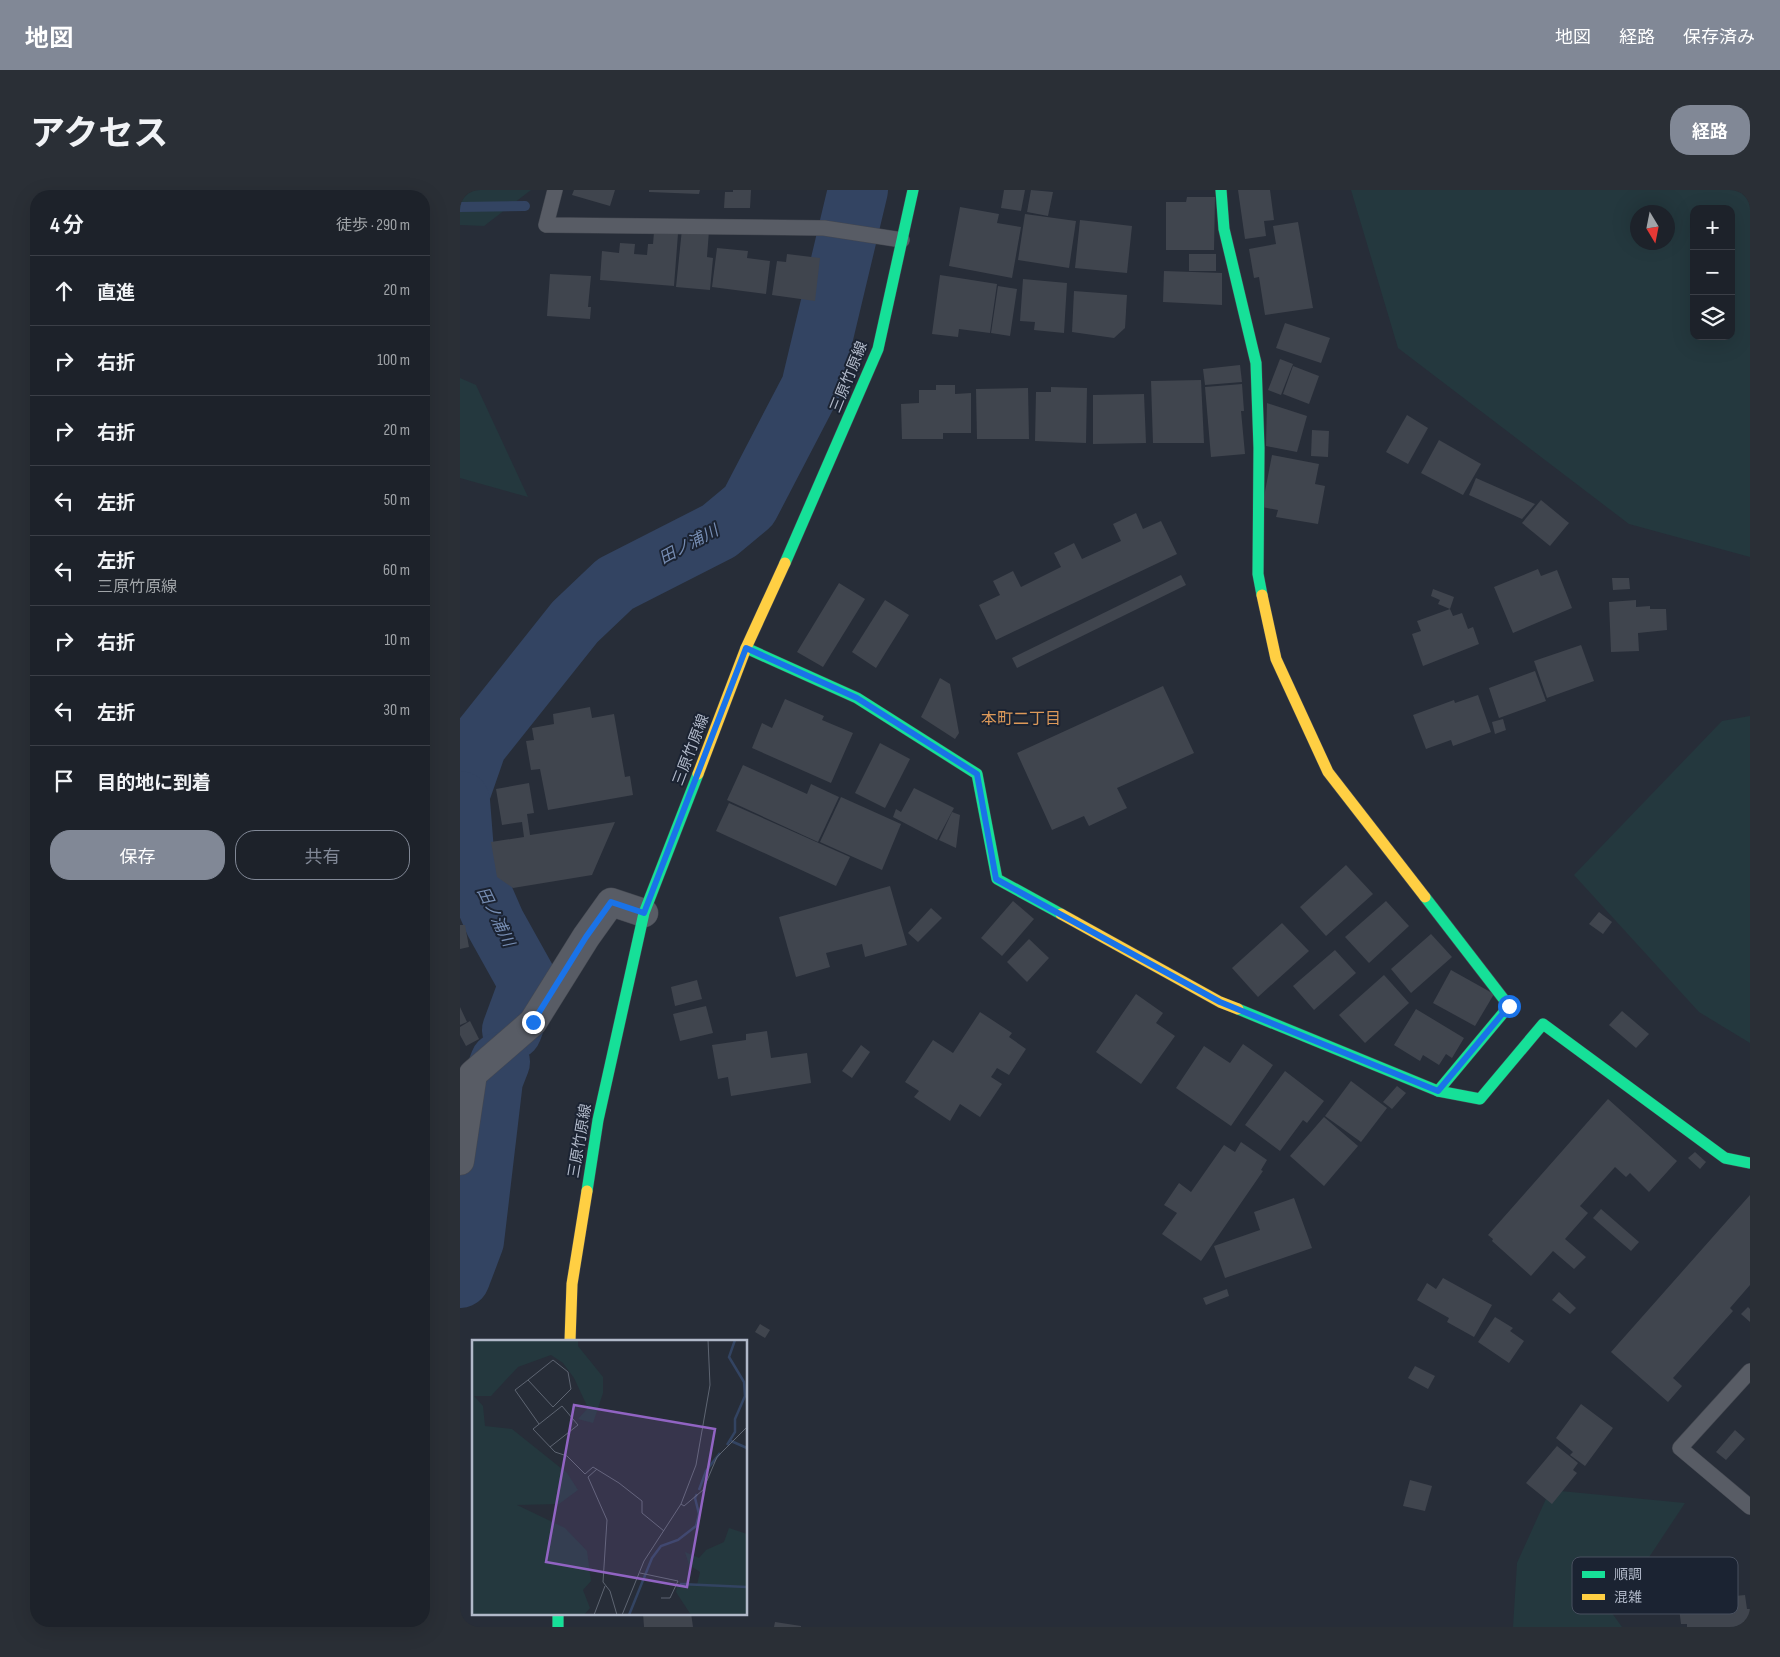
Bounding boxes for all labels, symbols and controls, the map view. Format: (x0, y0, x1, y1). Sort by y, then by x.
text: 地図 (25, 24, 73, 53)
text: 地図 (1555, 27, 1591, 48)
text: 経路 (1619, 27, 1655, 48)
text: 保存済み (1683, 27, 1755, 48)
button: 経路 (1670, 105, 1750, 155)
text: アクセス (30, 113, 168, 156)
north arrow (1630, 205, 1675, 250)
map controls (1690, 205, 1735, 340)
button: + (1690, 205, 1735, 250)
text: 4 分 (50, 213, 84, 238)
text: 徒歩 · 290 m (336, 216, 410, 235)
button: − (1690, 250, 1735, 295)
icon: ahead (50, 277, 78, 305)
text: 20 m (383, 281, 410, 300)
text: 直進 (97, 282, 135, 305)
button: layers (1690, 295, 1735, 340)
street label: 三原竹原線 (826, 339, 872, 415)
icon: right (50, 347, 78, 375)
text: 100 m (377, 351, 410, 370)
text: 右折 (97, 352, 135, 375)
icon: right (50, 417, 78, 445)
text: 20 m (383, 421, 410, 440)
text: 右折 (97, 422, 135, 445)
icon: left (50, 487, 78, 515)
text: 50 m (384, 491, 410, 510)
text: 左折 (97, 492, 135, 515)
water label: 田ノ浦川 (656, 521, 723, 568)
text: 左折 (97, 550, 135, 573)
icon: left (50, 557, 78, 585)
text: 60 m (383, 561, 410, 580)
text: 三原竹原線 (97, 578, 177, 597)
icon: right (50, 627, 78, 655)
text: 10 m (384, 631, 410, 650)
text: 右折 (97, 632, 135, 655)
icon: left (50, 697, 78, 725)
text: 30 m (383, 701, 410, 720)
text: 左折 (97, 702, 135, 725)
district label: 本町二丁目 (981, 710, 1061, 729)
street label: 三原竹原線 (669, 712, 713, 788)
icon: arrive (50, 767, 78, 795)
text: 目的地に到着 (97, 772, 211, 795)
button: 保存 (50, 830, 225, 880)
button: 共有 (235, 830, 410, 880)
water label: 田ノ浦川 (472, 884, 518, 952)
route start (1498, 995, 1521, 1018)
route end (522, 1011, 545, 1034)
street label: 三原竹原線 (564, 1102, 596, 1180)
inset map (472, 1340, 748, 1614)
legend (1572, 1557, 1738, 1614)
text: 順調 (1614, 1566, 1642, 1583)
text: 混雑 (1614, 1589, 1642, 1606)

